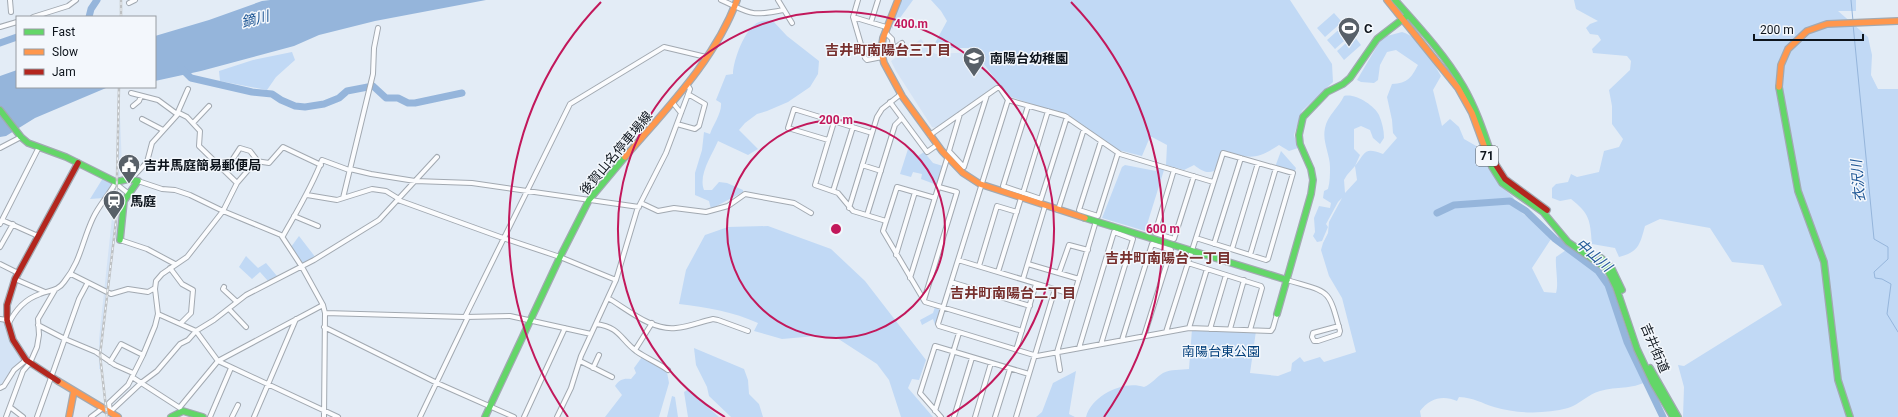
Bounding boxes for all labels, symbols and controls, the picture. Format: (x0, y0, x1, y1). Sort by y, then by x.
water label: 鏑川 (239, 7, 272, 30)
sports icon: C (1336, 15, 1362, 48)
legend (16, 16, 156, 88)
scale bar (1754, 16, 1863, 42)
text: 400 m (894, 17, 928, 31)
place label: C (1364, 21, 1373, 36)
text: 200 m (1760, 23, 1794, 37)
text: Fast (52, 25, 75, 39)
district label: 吉井町南陽台三丁目 (825, 42, 951, 58)
text: Slow (52, 45, 78, 59)
school or university icon: 南陽台幼稚園 (961, 45, 987, 78)
place label: 南陽台幼稚園 (990, 51, 1068, 66)
text: Jam (52, 65, 76, 79)
street label: 後賀山名停車場線 (577, 108, 655, 198)
text: 200 m (819, 113, 853, 127)
road number: 71 (1476, 146, 1498, 166)
public building icon: 吉井馬庭簡易郵便局 (116, 152, 142, 185)
water label: 衣沢川 (1848, 157, 1868, 203)
place label: 吉井馬庭簡易郵便局 (144, 158, 261, 173)
station icon: 馬庭 (101, 188, 127, 221)
place label: 馬庭 (130, 194, 156, 209)
centre of rings (829, 222, 843, 236)
text: 600 m (1146, 222, 1180, 236)
water label: 中山川 (1573, 235, 1617, 276)
district label: 吉井町南陽台一丁目 (1105, 250, 1231, 266)
district label: 吉井町南陽台二丁目 (950, 285, 1076, 301)
street label: 吉井街道 (1638, 321, 1672, 375)
park label: 南陽台東公園 (1182, 344, 1260, 359)

